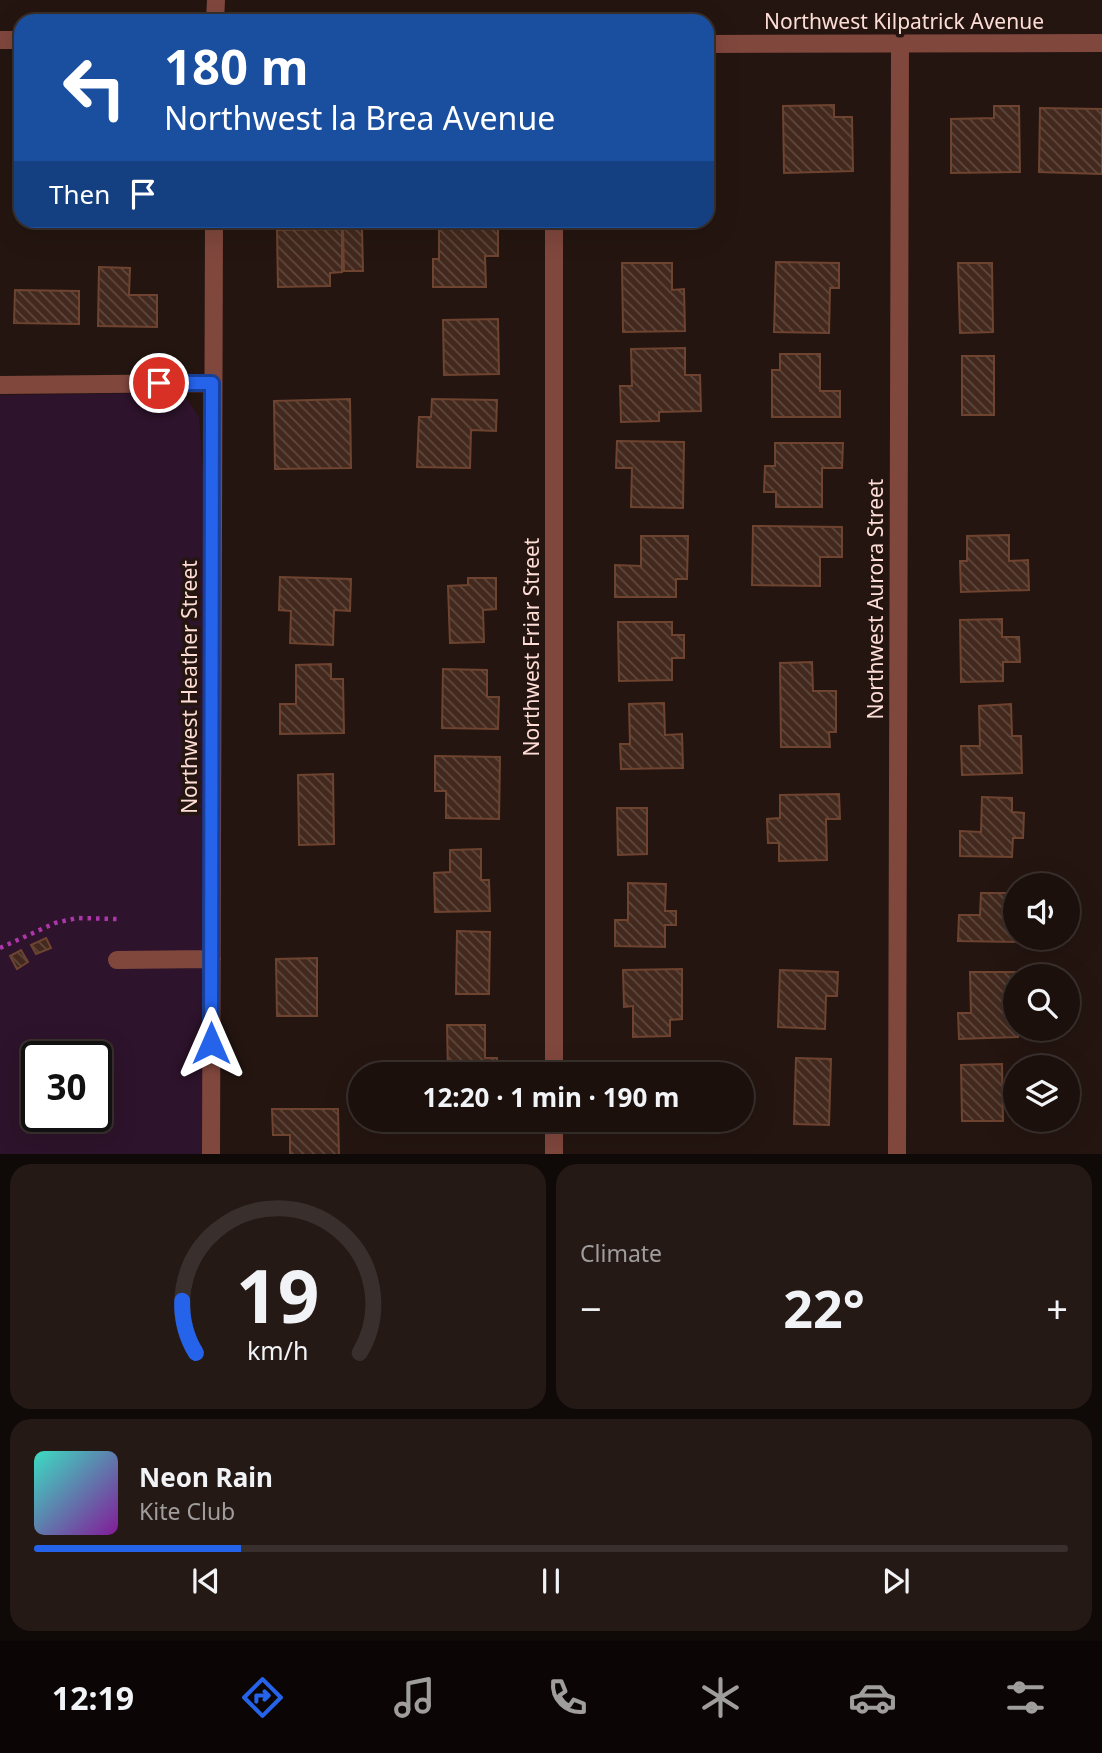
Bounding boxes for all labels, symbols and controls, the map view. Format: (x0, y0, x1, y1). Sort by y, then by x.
street label: Northwest Kilpatrick Avenue (764, 7, 1044, 35)
text: 180 m (164, 33, 309, 99)
icon: left (49, 42, 140, 133)
text: Northwest la Brea Avenue (164, 96, 555, 139)
icon: arrive (124, 175, 162, 213)
text: Then (49, 176, 110, 212)
pin (129, 353, 189, 413)
icon: arrive (140, 364, 178, 402)
street label: Northwest Aurora Street (861, 478, 889, 719)
street label: Northwest Friar Street (517, 537, 545, 756)
street label: Northwest Heather Street (175, 560, 203, 814)
map controls (1003, 873, 1080, 1132)
button: sound (1003, 873, 1080, 950)
button: search (1003, 964, 1080, 1041)
position arrow (174, 1006, 248, 1080)
speed limit sign: 30 (21, 1041, 112, 1132)
button: layers (1003, 1055, 1080, 1132)
text: 12:20 · 1 min · 190 m (423, 1079, 679, 1115)
text: Climate (580, 1237, 662, 1269)
text: 19 (236, 1245, 320, 1344)
text: 22° (783, 1272, 865, 1343)
text: − (580, 1282, 602, 1334)
text: + (1046, 1282, 1068, 1334)
text: km/h (247, 1332, 309, 1366)
text: Neon Rain (139, 1459, 273, 1495)
text: Kite Club (139, 1495, 235, 1527)
icon: previous (187, 1562, 225, 1600)
icon: pause (532, 1562, 570, 1600)
icon: next (877, 1562, 915, 1600)
icon: directions (238, 1673, 287, 1722)
icon: music (390, 1673, 439, 1722)
icon: phone (543, 1673, 592, 1722)
icon: climate (696, 1673, 745, 1722)
icon: car (848, 1673, 897, 1722)
icon: filters (1001, 1673, 1050, 1722)
text: 12:19 (52, 1676, 134, 1719)

